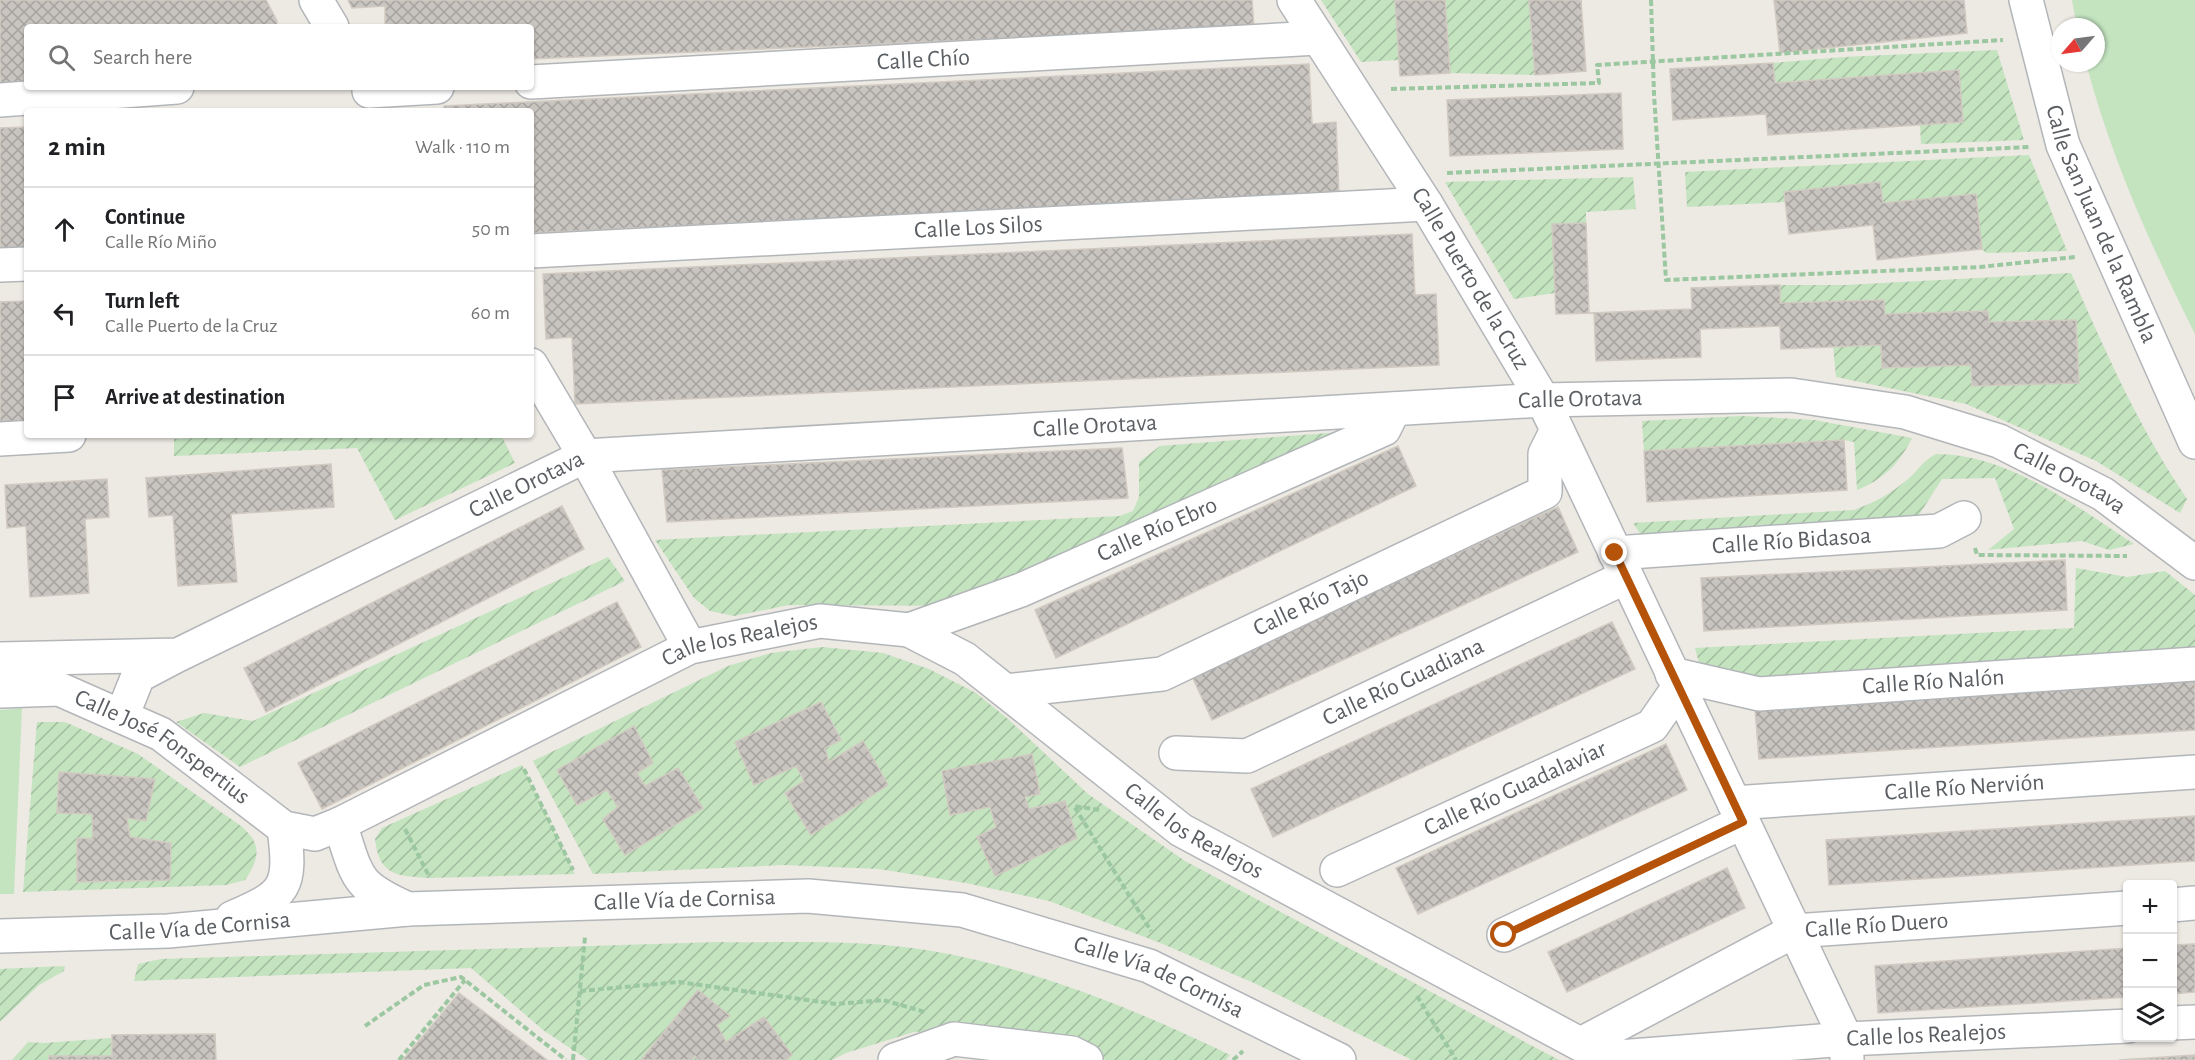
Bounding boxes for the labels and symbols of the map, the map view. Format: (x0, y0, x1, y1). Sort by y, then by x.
north arrow (2051, 18, 2105, 72)
street label: Calle Chío (876, 45, 971, 75)
street label: Calle San Juan de la Rambla (2041, 103, 2161, 347)
street label: Calle Puerto de la Cruz (1407, 184, 1534, 374)
street label: Calle Los Silos (914, 212, 1043, 243)
street label: Calle Orotava (1517, 386, 1643, 413)
street label: Calle Orotava (1032, 411, 1158, 442)
street label: Calle Orotava (2009, 438, 2130, 519)
street label: Calle Orotava (465, 446, 588, 523)
street label: Calle Río Ebro (1094, 493, 1221, 567)
street label: Calle Río Bidasoa (1711, 524, 1872, 558)
route end (1601, 539, 1627, 565)
street label: Calle Río Tajo (1250, 566, 1373, 641)
street label: Calle los Realejos (658, 610, 820, 671)
street label: Calle Río Guadiana (1319, 634, 1488, 730)
street label: Calle Río Nalón (1862, 665, 2005, 699)
street label: Calle José Fonspertius (71, 685, 254, 809)
street label: Calle Río Guadalaviar (1420, 736, 1610, 840)
street label: Calle Río Nervión (1884, 770, 2045, 805)
street label: Calle los Realejos (1120, 778, 1267, 884)
street label: Calle Vía de Cornisa (593, 885, 776, 915)
street label: Calle Vía de Cornisa (109, 908, 291, 945)
street label: Calle Río Duero (1804, 908, 1949, 942)
route start (1490, 921, 1516, 947)
street label: Calle Vía de Cornisa (1071, 932, 1247, 1023)
street label: Calle los Realejos (1846, 1020, 2007, 1051)

